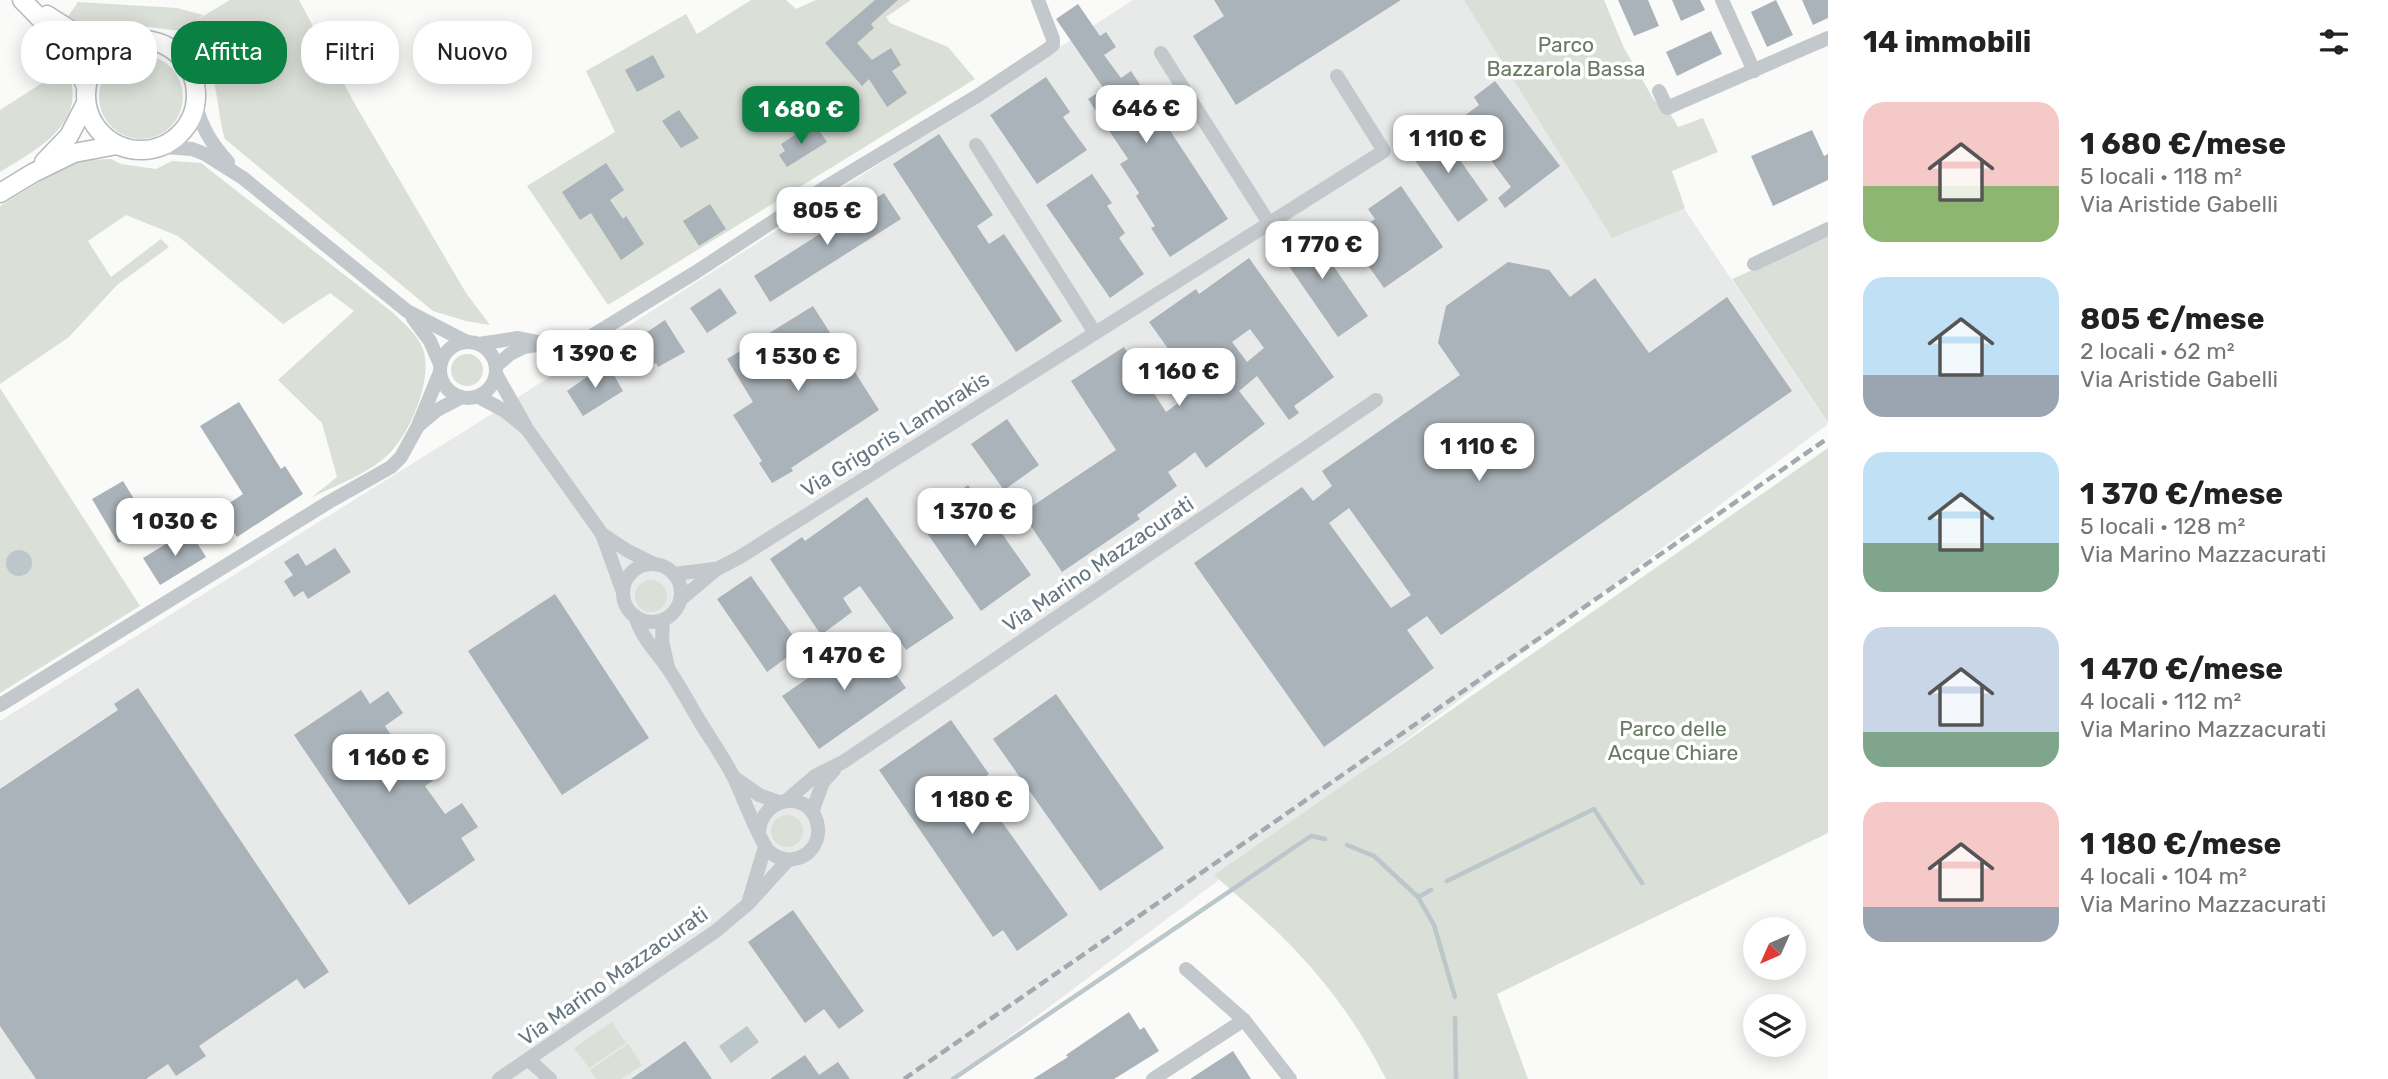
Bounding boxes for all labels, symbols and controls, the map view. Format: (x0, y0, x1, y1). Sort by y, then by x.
chip: Compra (21, 21, 157, 84)
chip: Affitta (171, 21, 287, 84)
chip: Filtri (301, 21, 399, 84)
chip: Nuovo (413, 21, 532, 84)
icon: filters (2315, 23, 2353, 61)
text: 14 immobili (1863, 24, 2031, 60)
park label: Parco Bazzarola Bassa (1487, 32, 1645, 81)
pin: 1 680 € (736, 86, 866, 146)
pin: 646 € (1097, 86, 1195, 145)
text: 646 € (1112, 94, 1180, 122)
text: 1 680 € (758, 95, 844, 123)
pin: 1 110 € (1383, 116, 1513, 175)
text: 1 110 € (1409, 124, 1487, 152)
text: 1 680 €/mese (2080, 126, 2286, 162)
icon: home (1919, 130, 2003, 214)
text: 5 locali · 118 m² (2080, 162, 2242, 190)
pin: 805 € (778, 188, 876, 247)
text: Via Aristide Gabelli (2080, 190, 2278, 218)
text: 805 € (792, 196, 862, 224)
pin: 1 770 € (1257, 222, 1387, 281)
text: 1 770 € (1281, 230, 1363, 258)
text: 805 €/mese (2080, 301, 2265, 337)
icon: home (1919, 305, 2003, 389)
pin: 1 390 € (530, 330, 660, 390)
pin: 1 530 € (733, 334, 863, 393)
text: 2 locali · 62 m² (2080, 337, 2235, 365)
text: 1 390 € (553, 339, 637, 367)
text: 1 530 € (756, 342, 840, 370)
pin: 1 160 € (1114, 348, 1244, 408)
text: 1 160 € (1138, 357, 1220, 385)
text: Via Aristide Gabelli (2080, 365, 2278, 393)
street label: Via Grigoris Lambrakis (796, 366, 994, 502)
pin: 1 110 € (1414, 424, 1544, 483)
text: 1 110 € (1440, 432, 1518, 460)
text: 1 370 €/mese (2080, 476, 2283, 512)
icon: home (1919, 480, 2003, 564)
pin: 1 370 € (910, 489, 1040, 548)
street label: Via Marino Mazzacurati (998, 491, 1198, 637)
text: 1 370 € (933, 497, 1017, 525)
pin: 1 030 € (110, 498, 240, 558)
text: 1 030 € (132, 507, 218, 535)
text: 5 locali · 128 m² (2080, 512, 2245, 540)
text: Via Marino Mazzacurati (2080, 540, 2326, 568)
pin: 1 470 € (779, 632, 909, 692)
text: 1 470 € (802, 641, 886, 669)
text: 1 470 €/mese (2080, 651, 2283, 687)
icon: home (1919, 655, 2003, 739)
text: 4 locali · 112 m² (2080, 687, 2241, 715)
text: Via Marino Mazzacurati (2080, 715, 2326, 743)
park label: Parco delle Acque Chiare (1608, 716, 1738, 765)
pin: 1 160 € (324, 734, 454, 794)
text: 1 160 € (348, 743, 430, 771)
pin: 1 180 € (907, 776, 1037, 836)
text: 1 180 € (931, 785, 1013, 813)
text: 1 180 €/mese (2080, 826, 2281, 862)
icon: home (1919, 830, 2003, 914)
text: 4 locali · 104 m² (2080, 862, 2247, 890)
text: Via Marino Mazzacurati (2080, 890, 2326, 918)
street label: Via Marino Mazzacurati (514, 901, 712, 1051)
north arrow (1743, 917, 1806, 980)
map controls (1743, 917, 1806, 1057)
button: layers (1743, 994, 1806, 1057)

